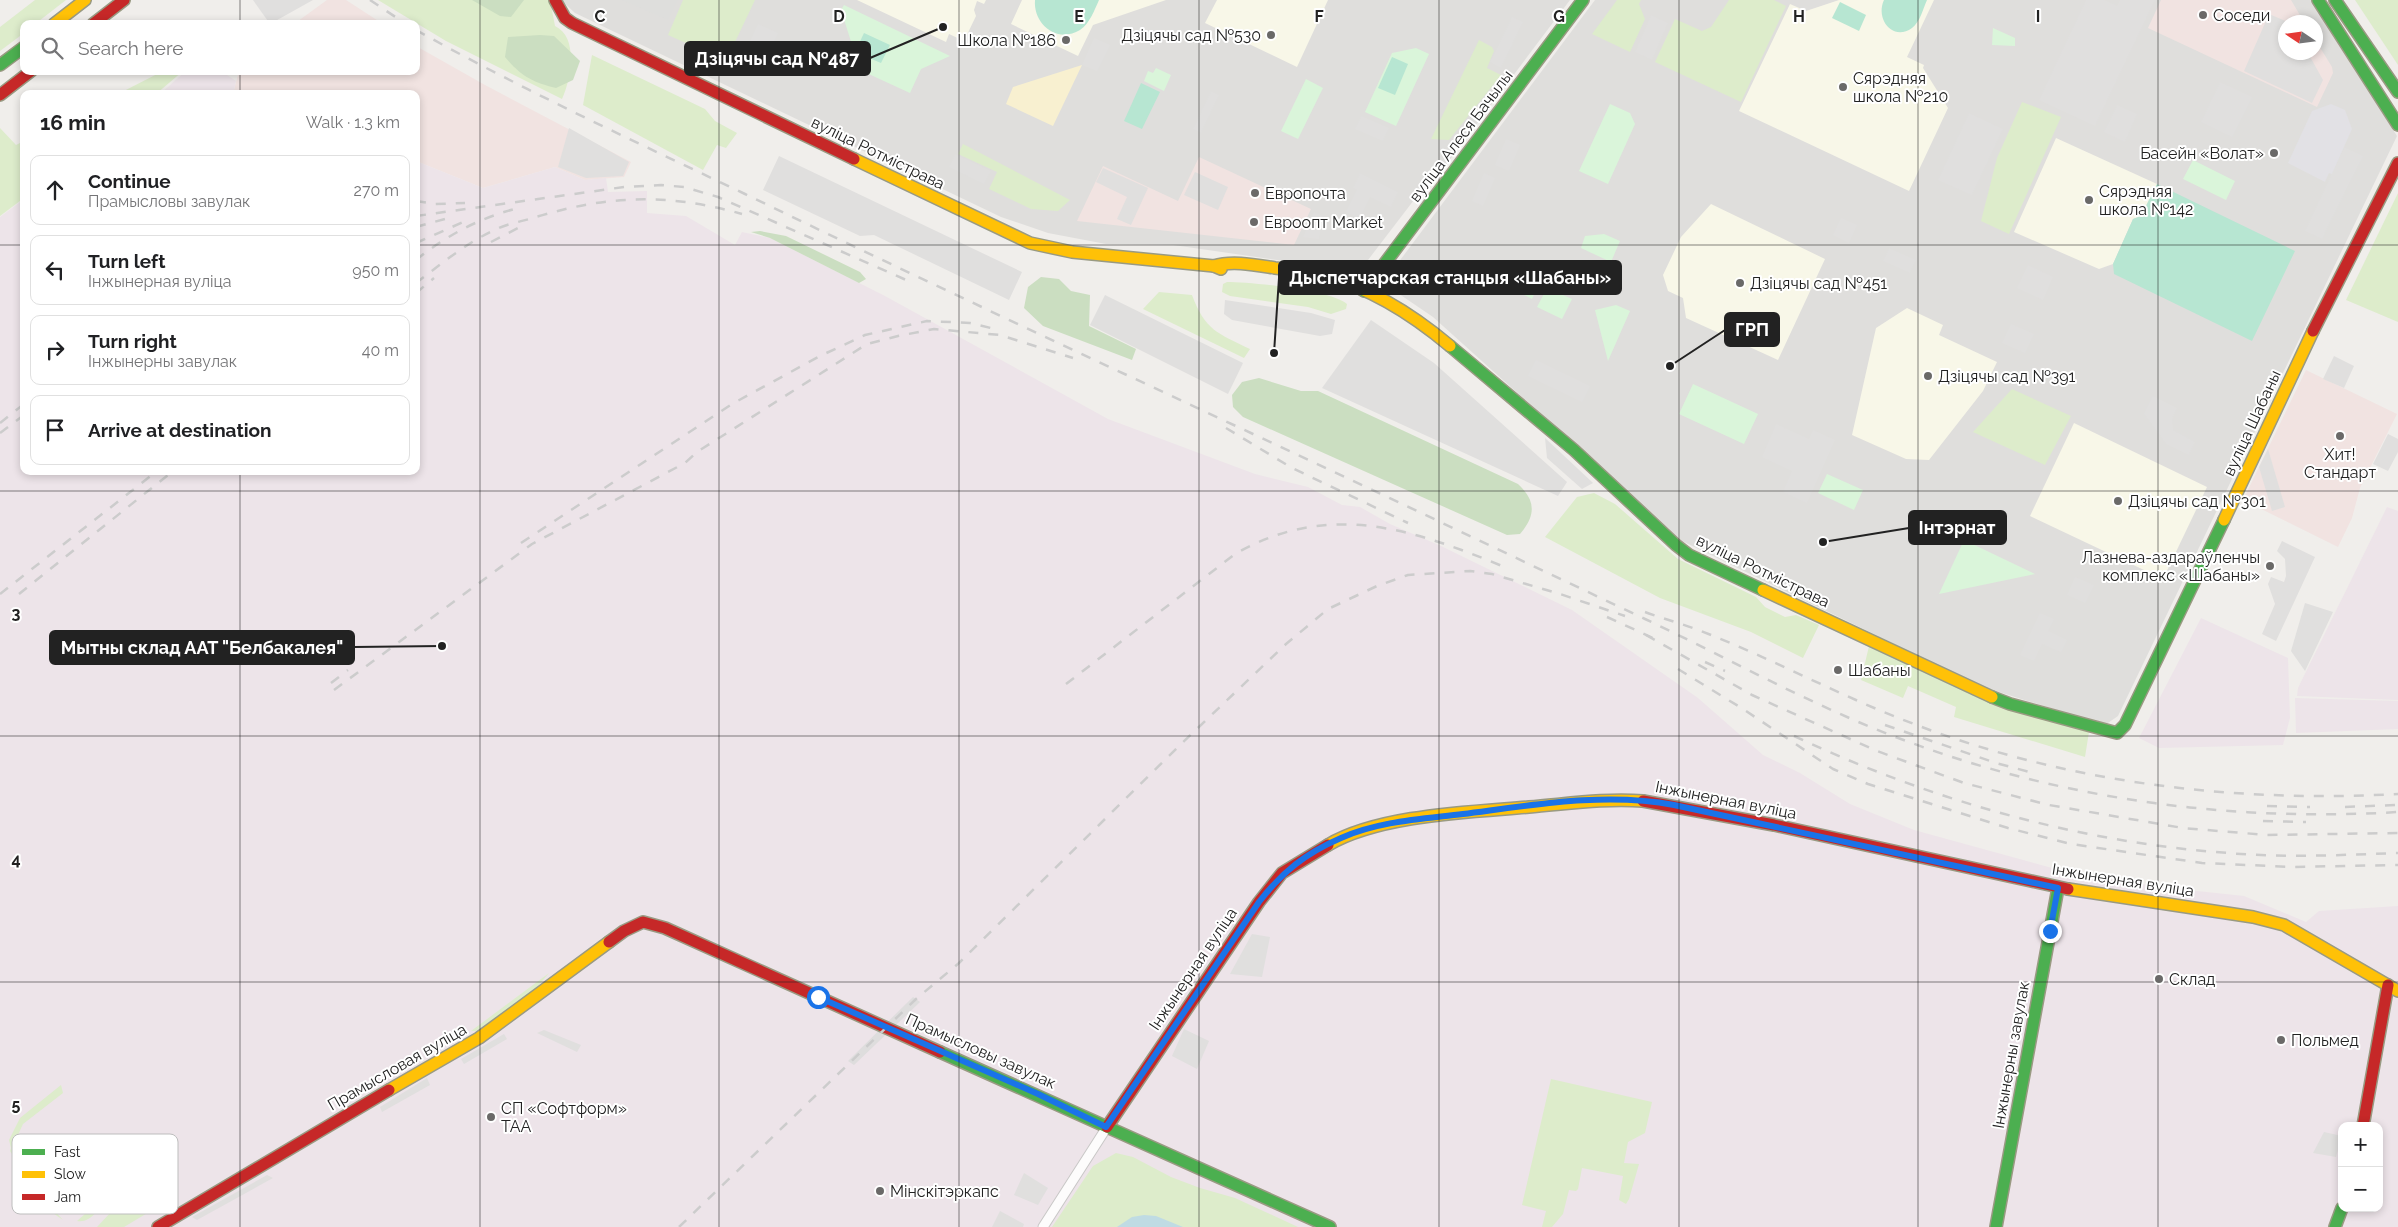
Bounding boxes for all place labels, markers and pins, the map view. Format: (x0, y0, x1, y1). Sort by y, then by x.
place label: Соседи (2213, 6, 2270, 25)
marker: Соседи (2197, 9, 2209, 21)
place label: Дзіцячы сад №530 (1121, 26, 1261, 45)
marker: Дзіцячы сад №530 (1265, 29, 1277, 41)
place label: Школа №186 (957, 31, 1056, 50)
marker: Школа №186 (1060, 34, 1072, 46)
callout: Дзіцячы сад №487 (685, 42, 870, 75)
place label: Сярэдняя школа №210 (1853, 69, 1948, 106)
marker: Сярэдняя школа №210 (1837, 81, 1849, 93)
place label: Басейн «Волат» (2140, 144, 2264, 163)
marker: Басейн «Волат» (2268, 147, 2280, 159)
place label: Сярэдняя школа №142 (2099, 182, 2193, 219)
place label: Европочта (1265, 184, 1346, 203)
marker: Европочта (1249, 187, 1261, 199)
marker: Сярэдняя школа №142 (2083, 194, 2095, 206)
place label: Евроопт Market (1264, 213, 1384, 232)
marker: Евроопт Market (1248, 216, 1260, 228)
callout: Дыспетчарская станцыя «Шабаны» (1279, 261, 1621, 294)
place label: Дзіцячы сад №451 (1750, 274, 1887, 293)
marker: Дзіцячы сад №451 (1734, 277, 1746, 289)
callout: ГРП (1725, 313, 1779, 346)
place label: Дзіцячы сад №391 (1938, 367, 2076, 386)
marker: Дзіцячы сад №391 (1922, 370, 1934, 382)
marker: Хит! Стандарт (2334, 430, 2346, 442)
place label: Хит! Стандарт (2304, 445, 2376, 482)
place label: Дзіцячы сад №301 (2128, 492, 2266, 511)
marker: Дзіцячы сад №301 (2112, 495, 2124, 507)
callout: Інтэрнат (1909, 511, 2006, 544)
place label: Лазнева-аздараўленчы комплекс «Шабаны» (2082, 548, 2260, 585)
marker: Лазнева-аздараўленчы комплекс «Шабаны» (2264, 560, 2276, 572)
callout: Мытны склад ААТ "Белбакалея" (50, 631, 354, 664)
place label: Шабаны (1848, 661, 1911, 680)
marker: Шабаны (1832, 664, 1844, 676)
place label: Склад (2169, 970, 2215, 989)
marker: Склад (2153, 973, 2165, 985)
place label: Польмед (2291, 1031, 2359, 1050)
marker: Польмед (2275, 1034, 2287, 1046)
place label: СП «Софтформ» ТАА (501, 1099, 627, 1136)
marker: СП «Софтформ» ТАА (485, 1111, 497, 1123)
place label: Мінскітэркапс (890, 1182, 999, 1201)
marker: Мінскітэркапс (874, 1185, 886, 1197)

